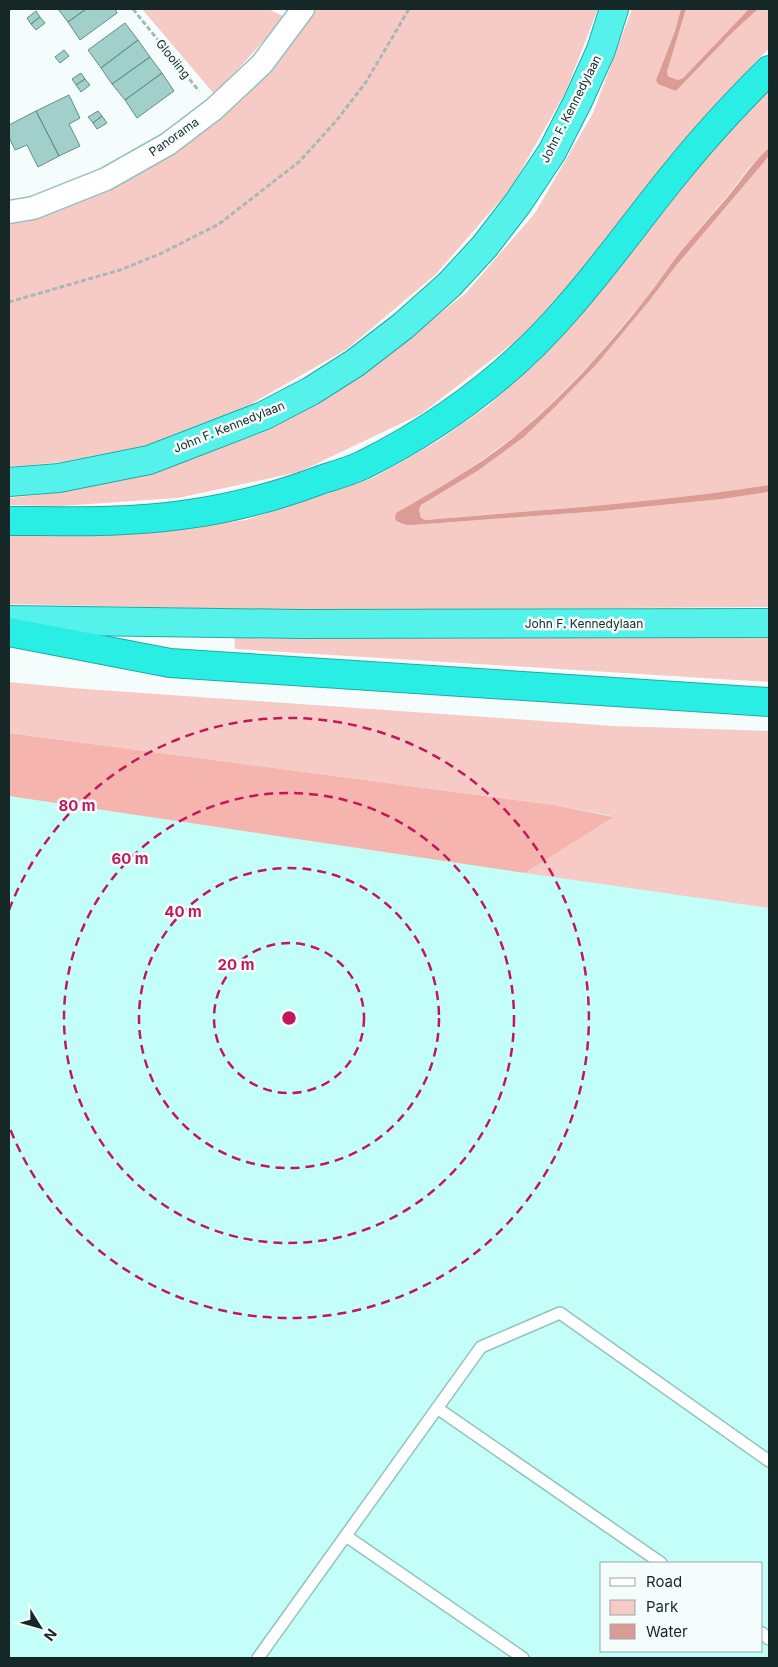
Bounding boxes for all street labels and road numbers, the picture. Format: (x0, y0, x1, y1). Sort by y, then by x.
street label: Glooiing (153, 36, 194, 81)
street label: John F. Kennedylaan (537, 53, 604, 165)
street label: Panorama (146, 114, 201, 159)
street label: John F. Kennedylaan (171, 397, 287, 456)
street label: John F. Kennedylaan (525, 616, 643, 631)

